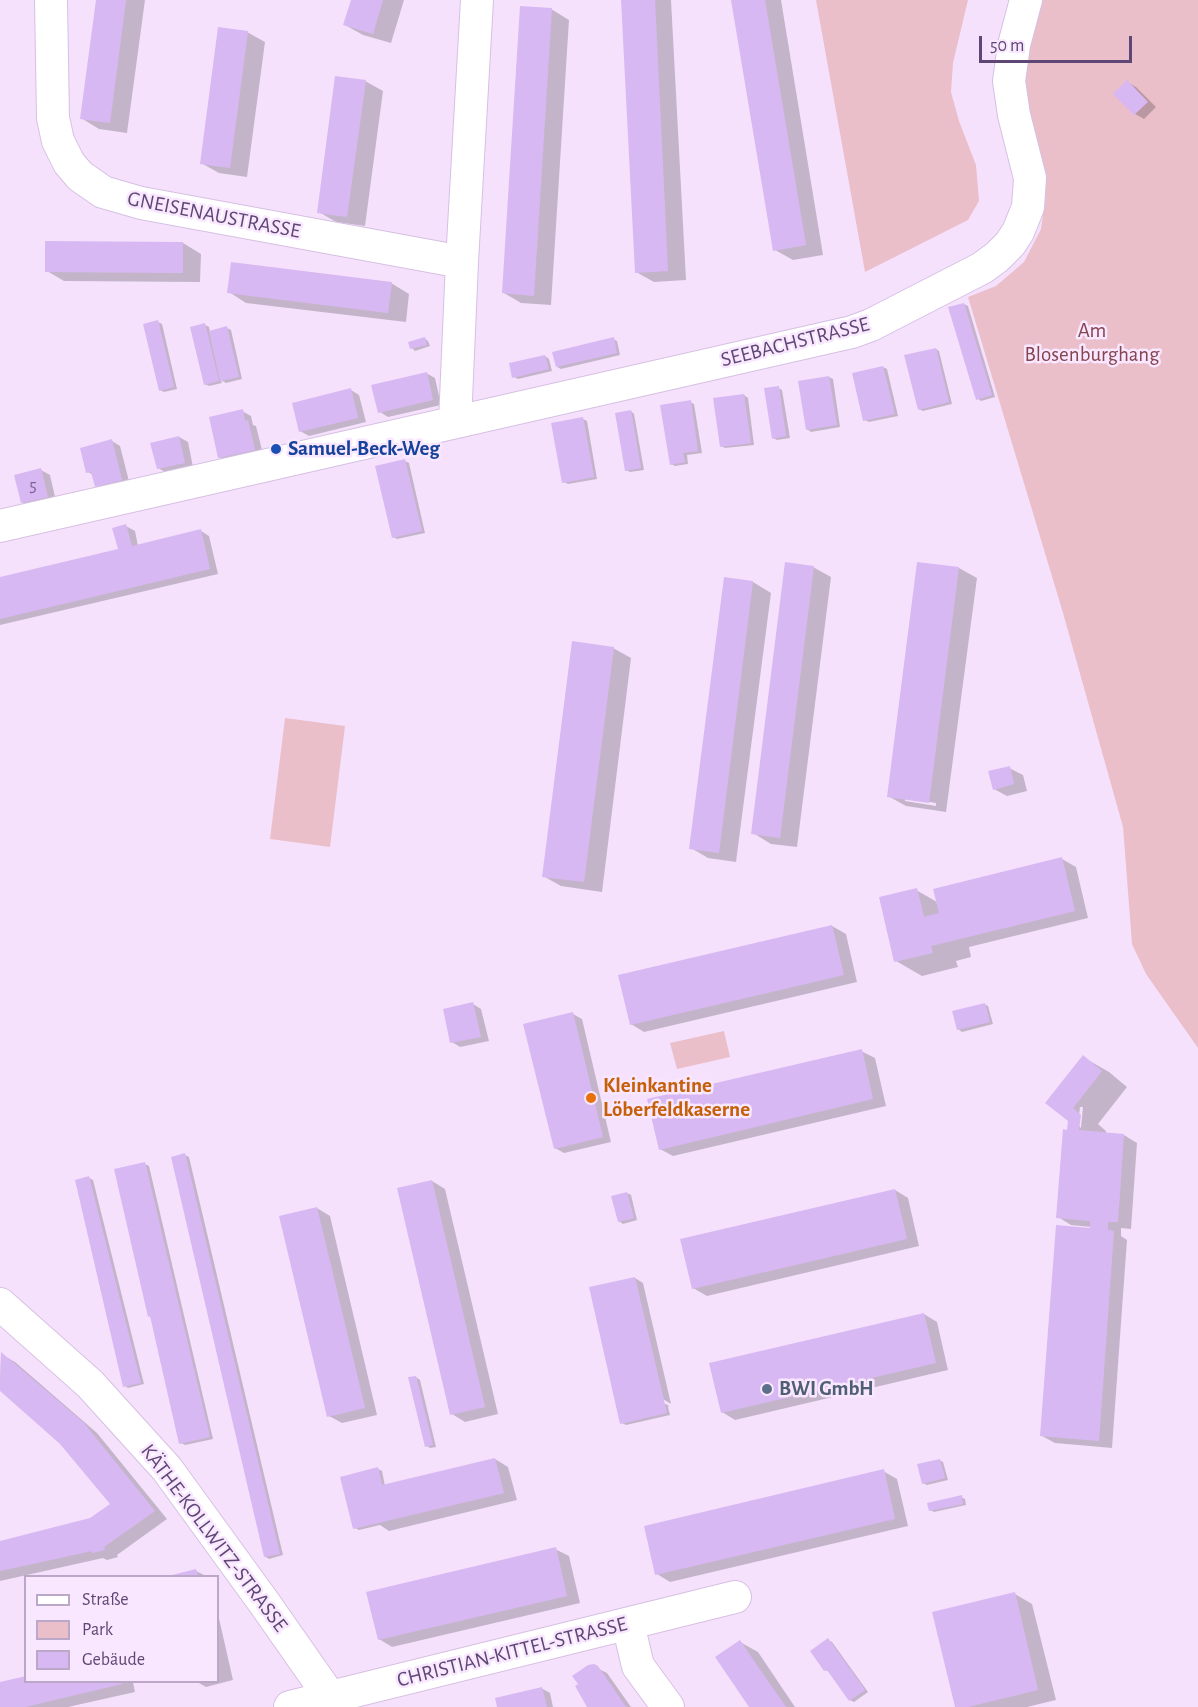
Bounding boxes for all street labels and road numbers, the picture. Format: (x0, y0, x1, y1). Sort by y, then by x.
street label: GNEISENAUSTRASSE (125, 186, 303, 244)
street label: SEEBACHSTRASSE (718, 311, 872, 373)
street label: KÄTHE-KOLLWITZ-STRASSE (135, 1439, 293, 1637)
street label: CHRISTIAN-KITTEL-STRASSE (394, 1611, 630, 1693)

